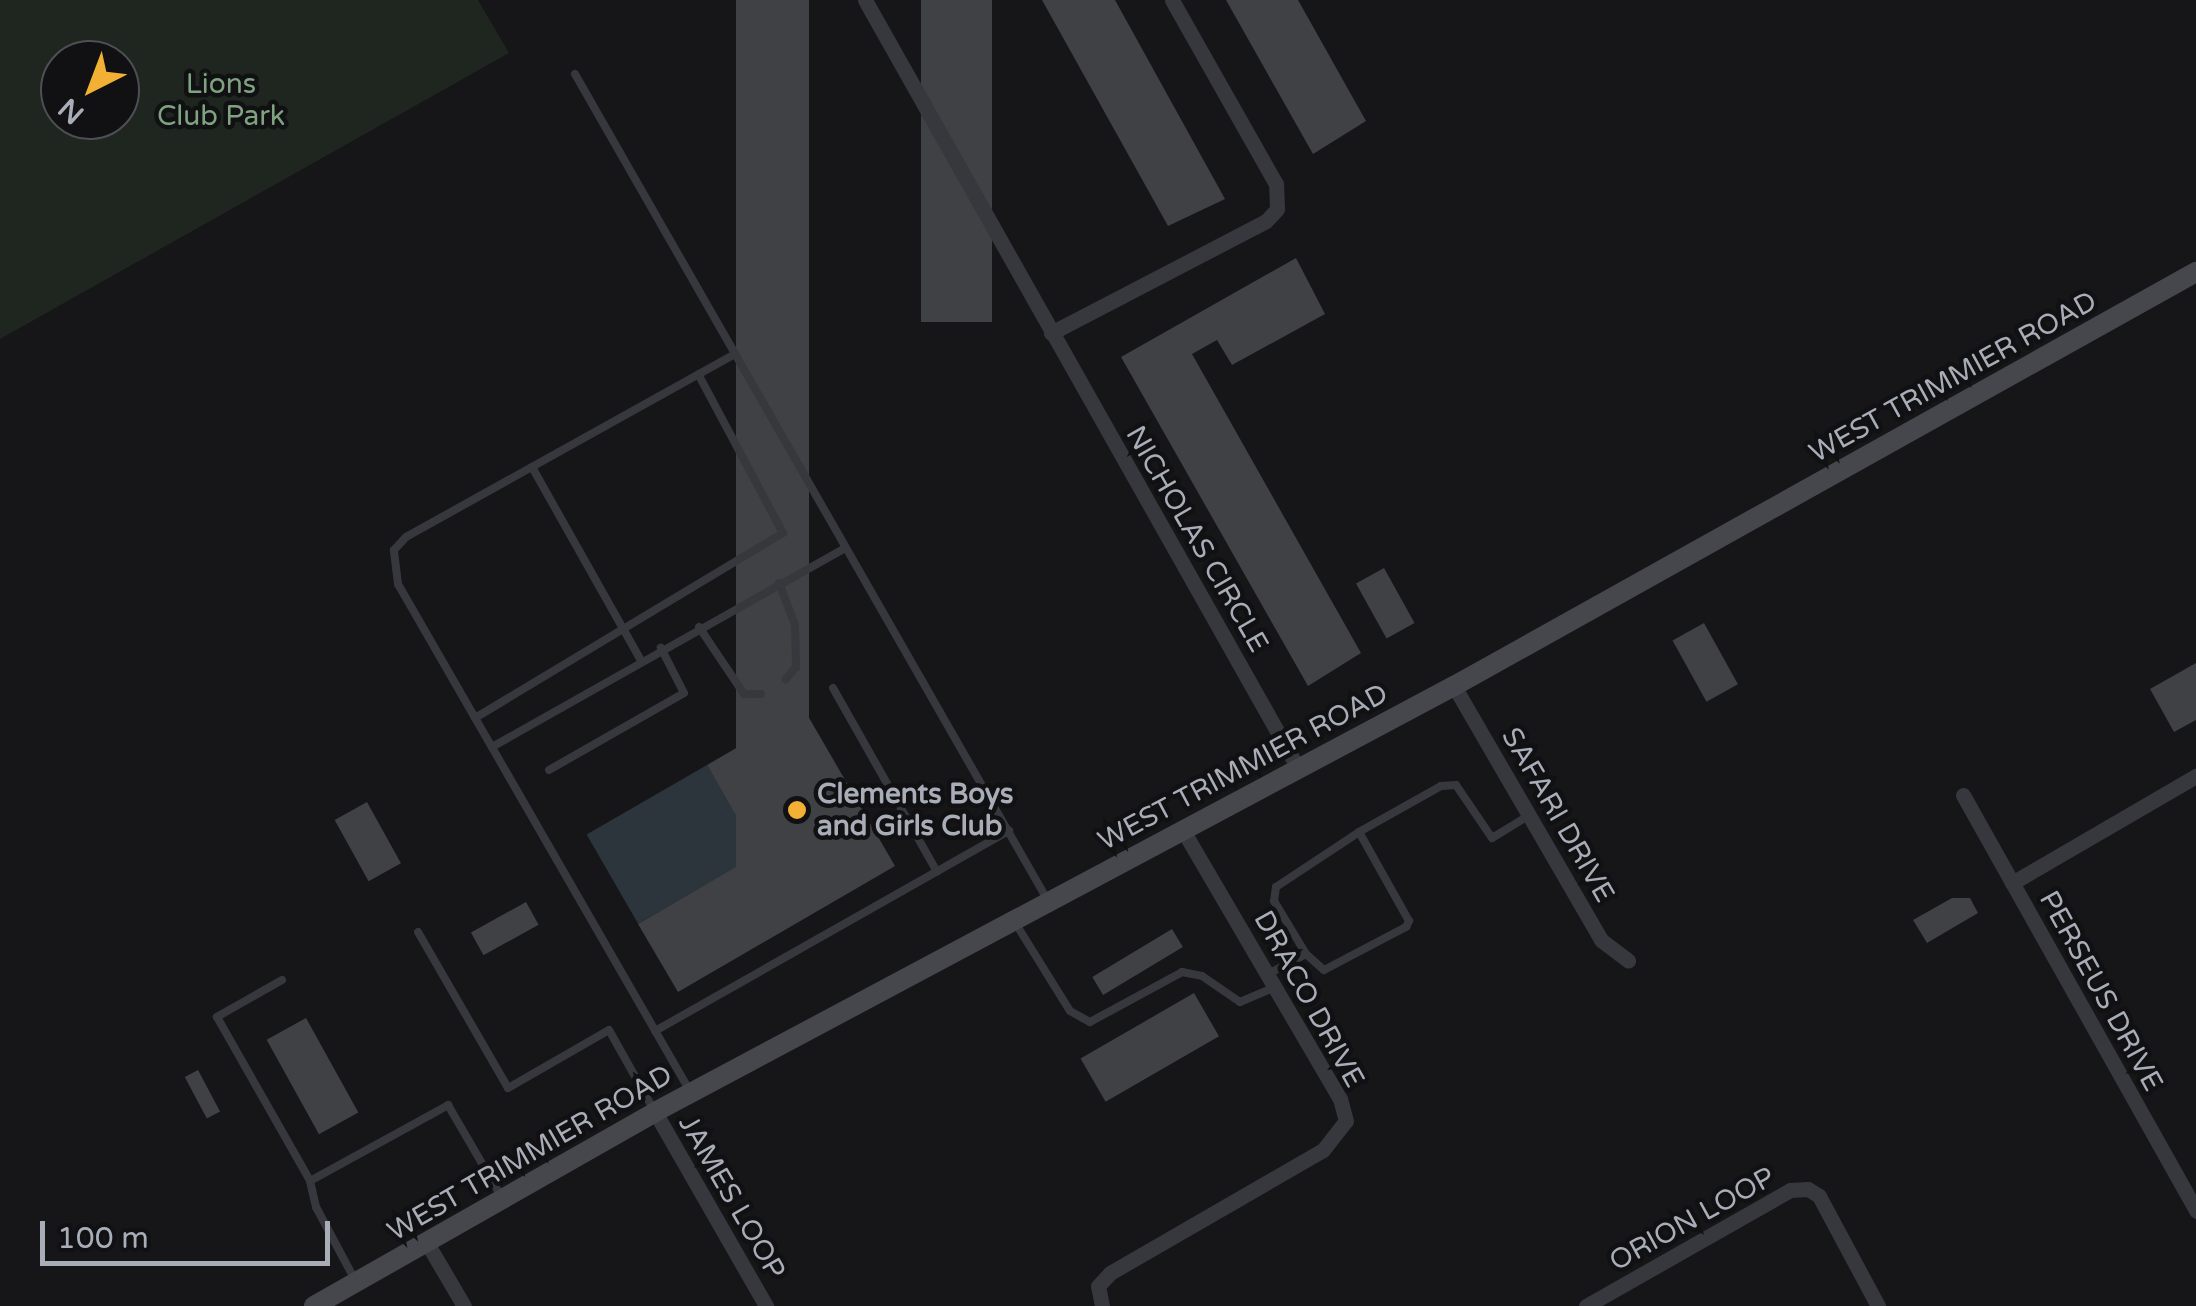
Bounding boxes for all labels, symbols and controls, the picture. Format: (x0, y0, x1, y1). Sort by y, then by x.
north arrow (40, 40, 140, 140)
park label: Lions Club Park (157, 67, 285, 133)
text: N (52, 91, 91, 131)
street label: WEST TRIMMIER ROAD (1804, 284, 2102, 470)
street label: NICHOLAS CIRCLE (1119, 420, 1275, 658)
street label: WEST TRIMMIER ROAD (1093, 676, 1393, 858)
street label: SAFARI DRIVE (1494, 722, 1622, 908)
place label: Clements Boys and Girls Club (817, 777, 1014, 843)
marker: Clements Boys and Girls Club (786, 799, 808, 821)
street label: PERSEUS DRIVE (2032, 885, 2170, 1097)
street label: DRACO DRIVE (1247, 905, 1371, 1093)
street label: WEST TRIMMIER ROAD (382, 1058, 678, 1248)
street label: JAMES LOOP (672, 1109, 792, 1285)
street label: ORION LOOP (1604, 1160, 1780, 1278)
scale bar (45, 1201, 335, 1263)
text: 100 m (57, 1220, 149, 1257)

